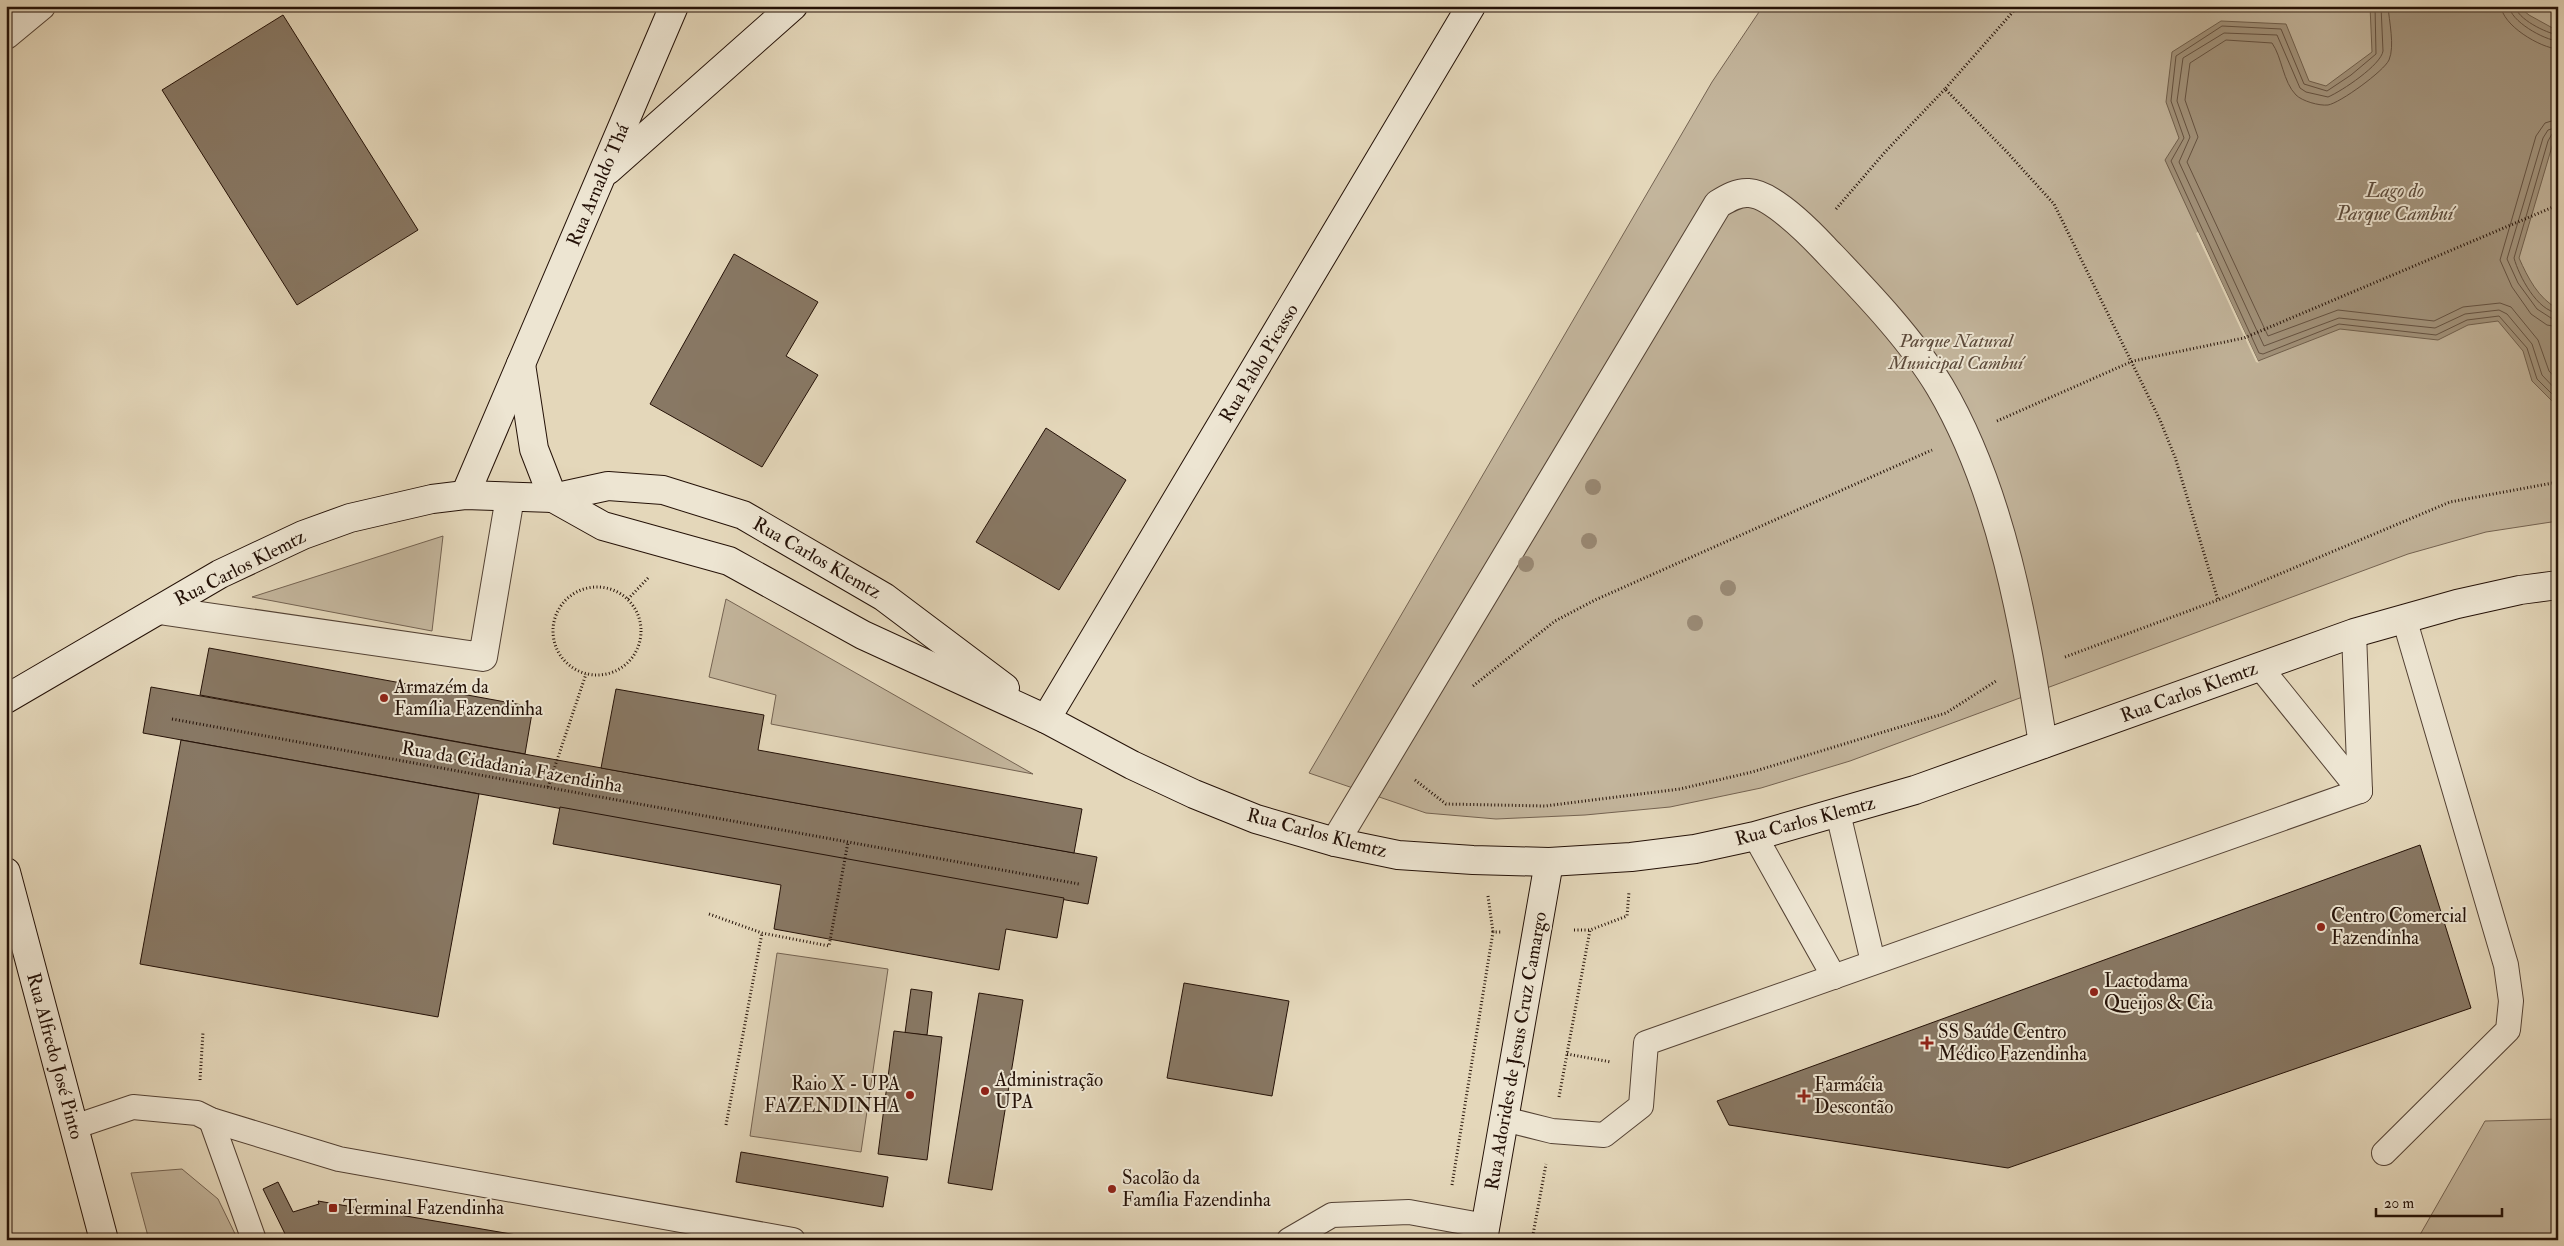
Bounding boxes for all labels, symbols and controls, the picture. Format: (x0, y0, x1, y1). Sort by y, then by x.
street label: Rua Arnaldo Thá (561, 120, 635, 250)
water label: Lago do Parque Cambuí (2336, 178, 2457, 226)
street label: Rua Pablo Picasso (1214, 299, 1304, 427)
park label: Parque Natural Municipal Cambuí (1888, 329, 2026, 375)
street label: Rua Carlos Klemtz (749, 512, 885, 604)
street label: Rua Carlos Klemtz (170, 525, 310, 611)
street label: Rua Carlos Klemtz (2117, 656, 2261, 728)
place label: Armazém da Família Fazendinha (393, 675, 543, 721)
marker: Armazém da Família Fazendinha (378, 692, 390, 704)
street label: Rua da Cidadania Fazendinha (400, 736, 625, 798)
street label: Rua Carlos Klemtz (1732, 791, 1878, 851)
street label: Rua Carlos Klemtz (1244, 803, 1390, 863)
place label: Centro Comercial Fazendinha (2331, 904, 2467, 950)
street label: Rua Adorides de Jesus Cruz Camargo (1480, 910, 1552, 1192)
marker: Centro Comercial Fazendinha (2315, 921, 2327, 933)
place label: Lactodama Queijos & Cia (2104, 969, 2214, 1015)
street label: Rua Alfredo José Pinto (21, 970, 89, 1142)
marker: Lactodama Queijos & Cia (2088, 986, 2100, 998)
place label: SS Saúde Centro Médico Fazendinha (1938, 1020, 2087, 1066)
marker: SS Saúde Centro Médico Fazendinha (1920, 1036, 1934, 1050)
place label: Administração UPA (994, 1068, 1103, 1114)
place label: Raio X - UPA FAZENDINHA (764, 1072, 900, 1118)
place label: Farmácia Descontão (1814, 1073, 1893, 1119)
marker: Administração UPA (979, 1085, 991, 1097)
marker: Raio X - UPA FAZENDINHA (904, 1089, 916, 1101)
marker: Farmácia Descontão (1798, 1090, 1810, 1102)
place label: Sacolão da Família Fazendinha (1122, 1166, 1271, 1212)
marker: Sacolão da Família Fazendinha (1106, 1183, 1118, 1195)
scale bar (2376, 1186, 2503, 1218)
text: 20 m (2384, 1194, 2414, 1213)
place label: Terminal Fazendinha (343, 1196, 504, 1220)
marker: Terminal Fazendinha (327, 1202, 339, 1214)

